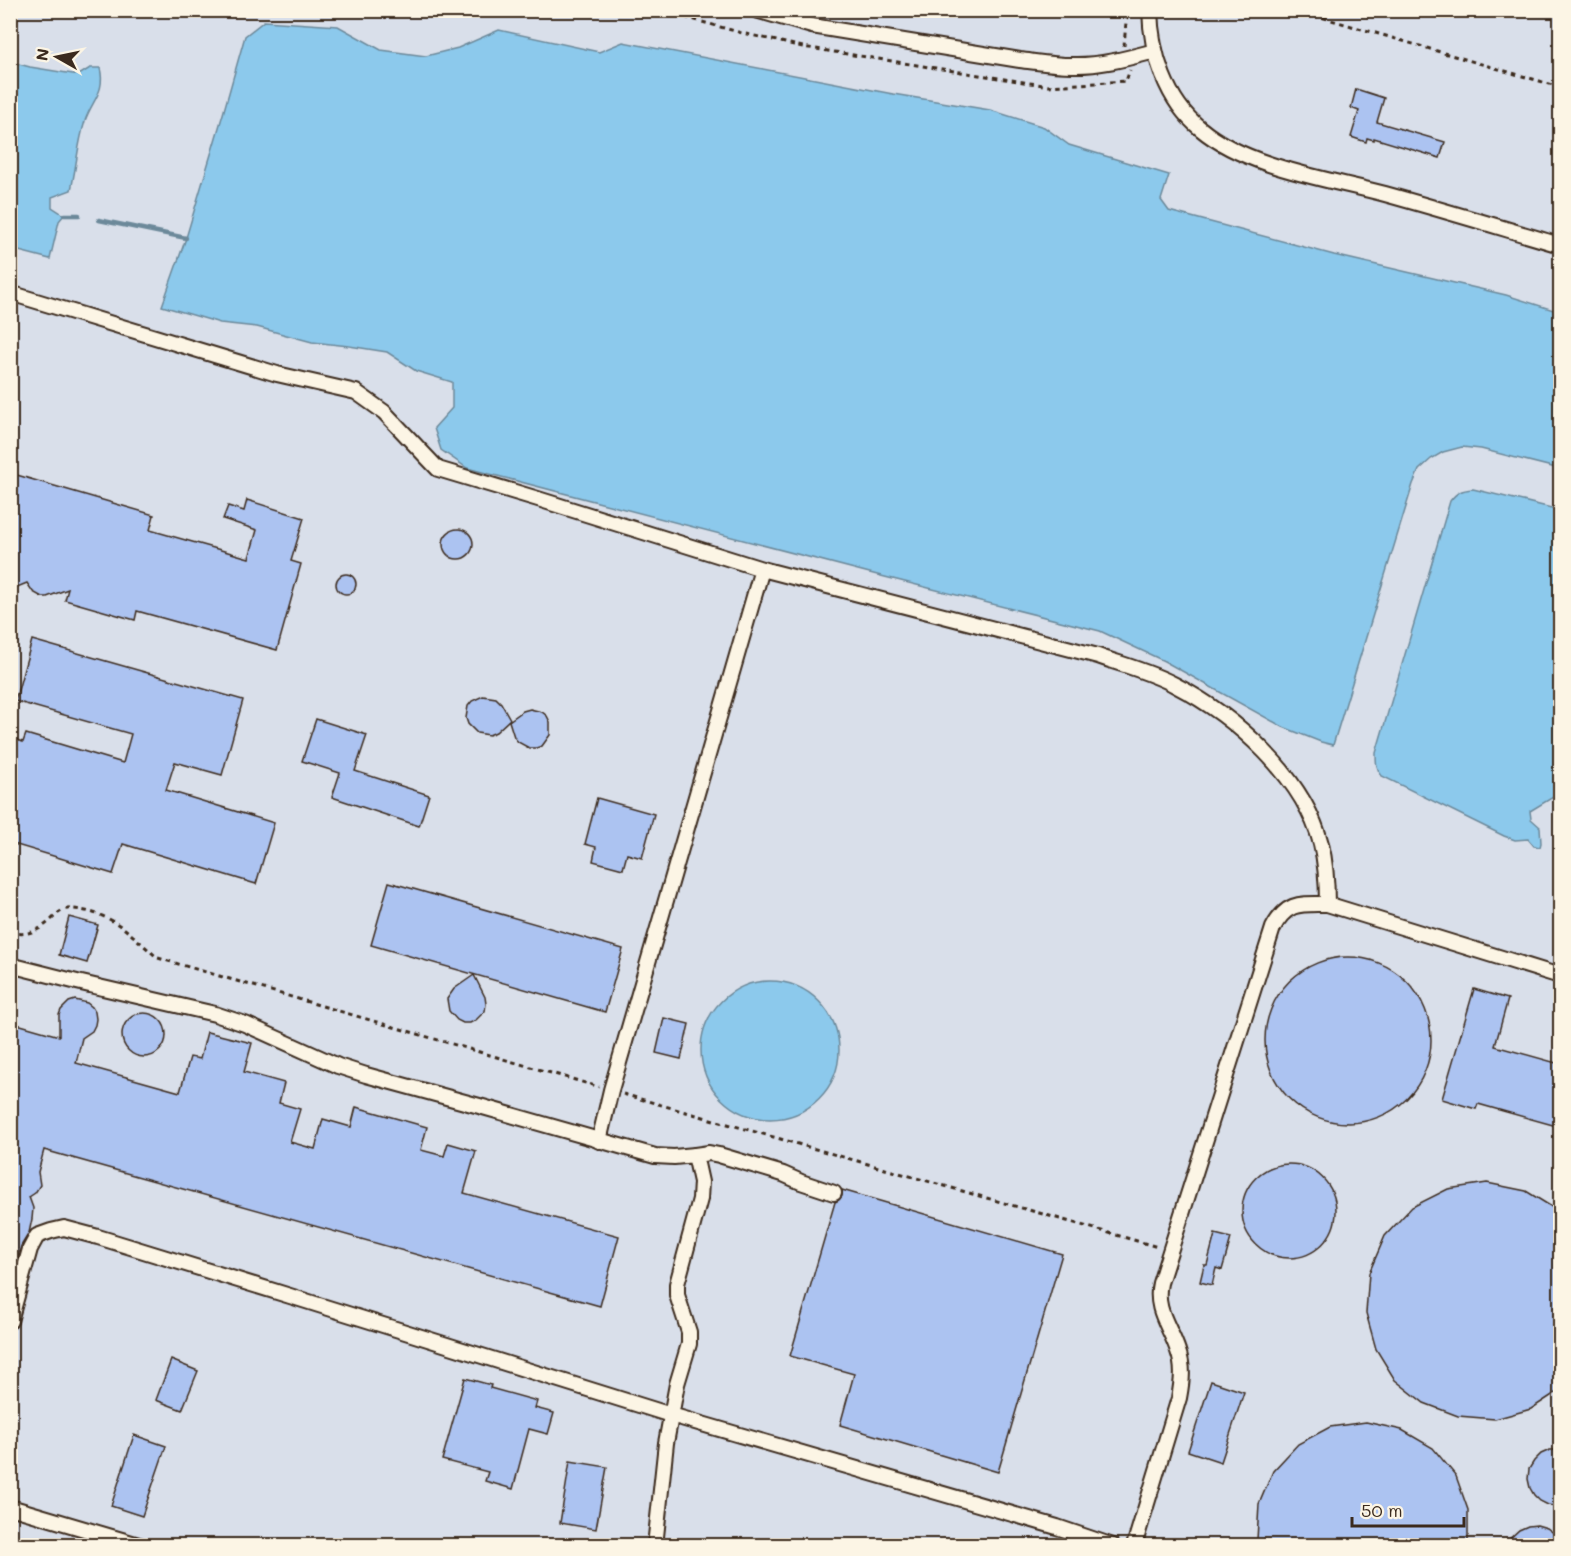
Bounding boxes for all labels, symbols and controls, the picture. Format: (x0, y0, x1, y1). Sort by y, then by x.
north arrow (27, 27, 87, 87)
text: N (30, 47, 53, 62)
scale bar (1352, 1490, 1464, 1528)
text: 50 m (1361, 1498, 1403, 1522)

